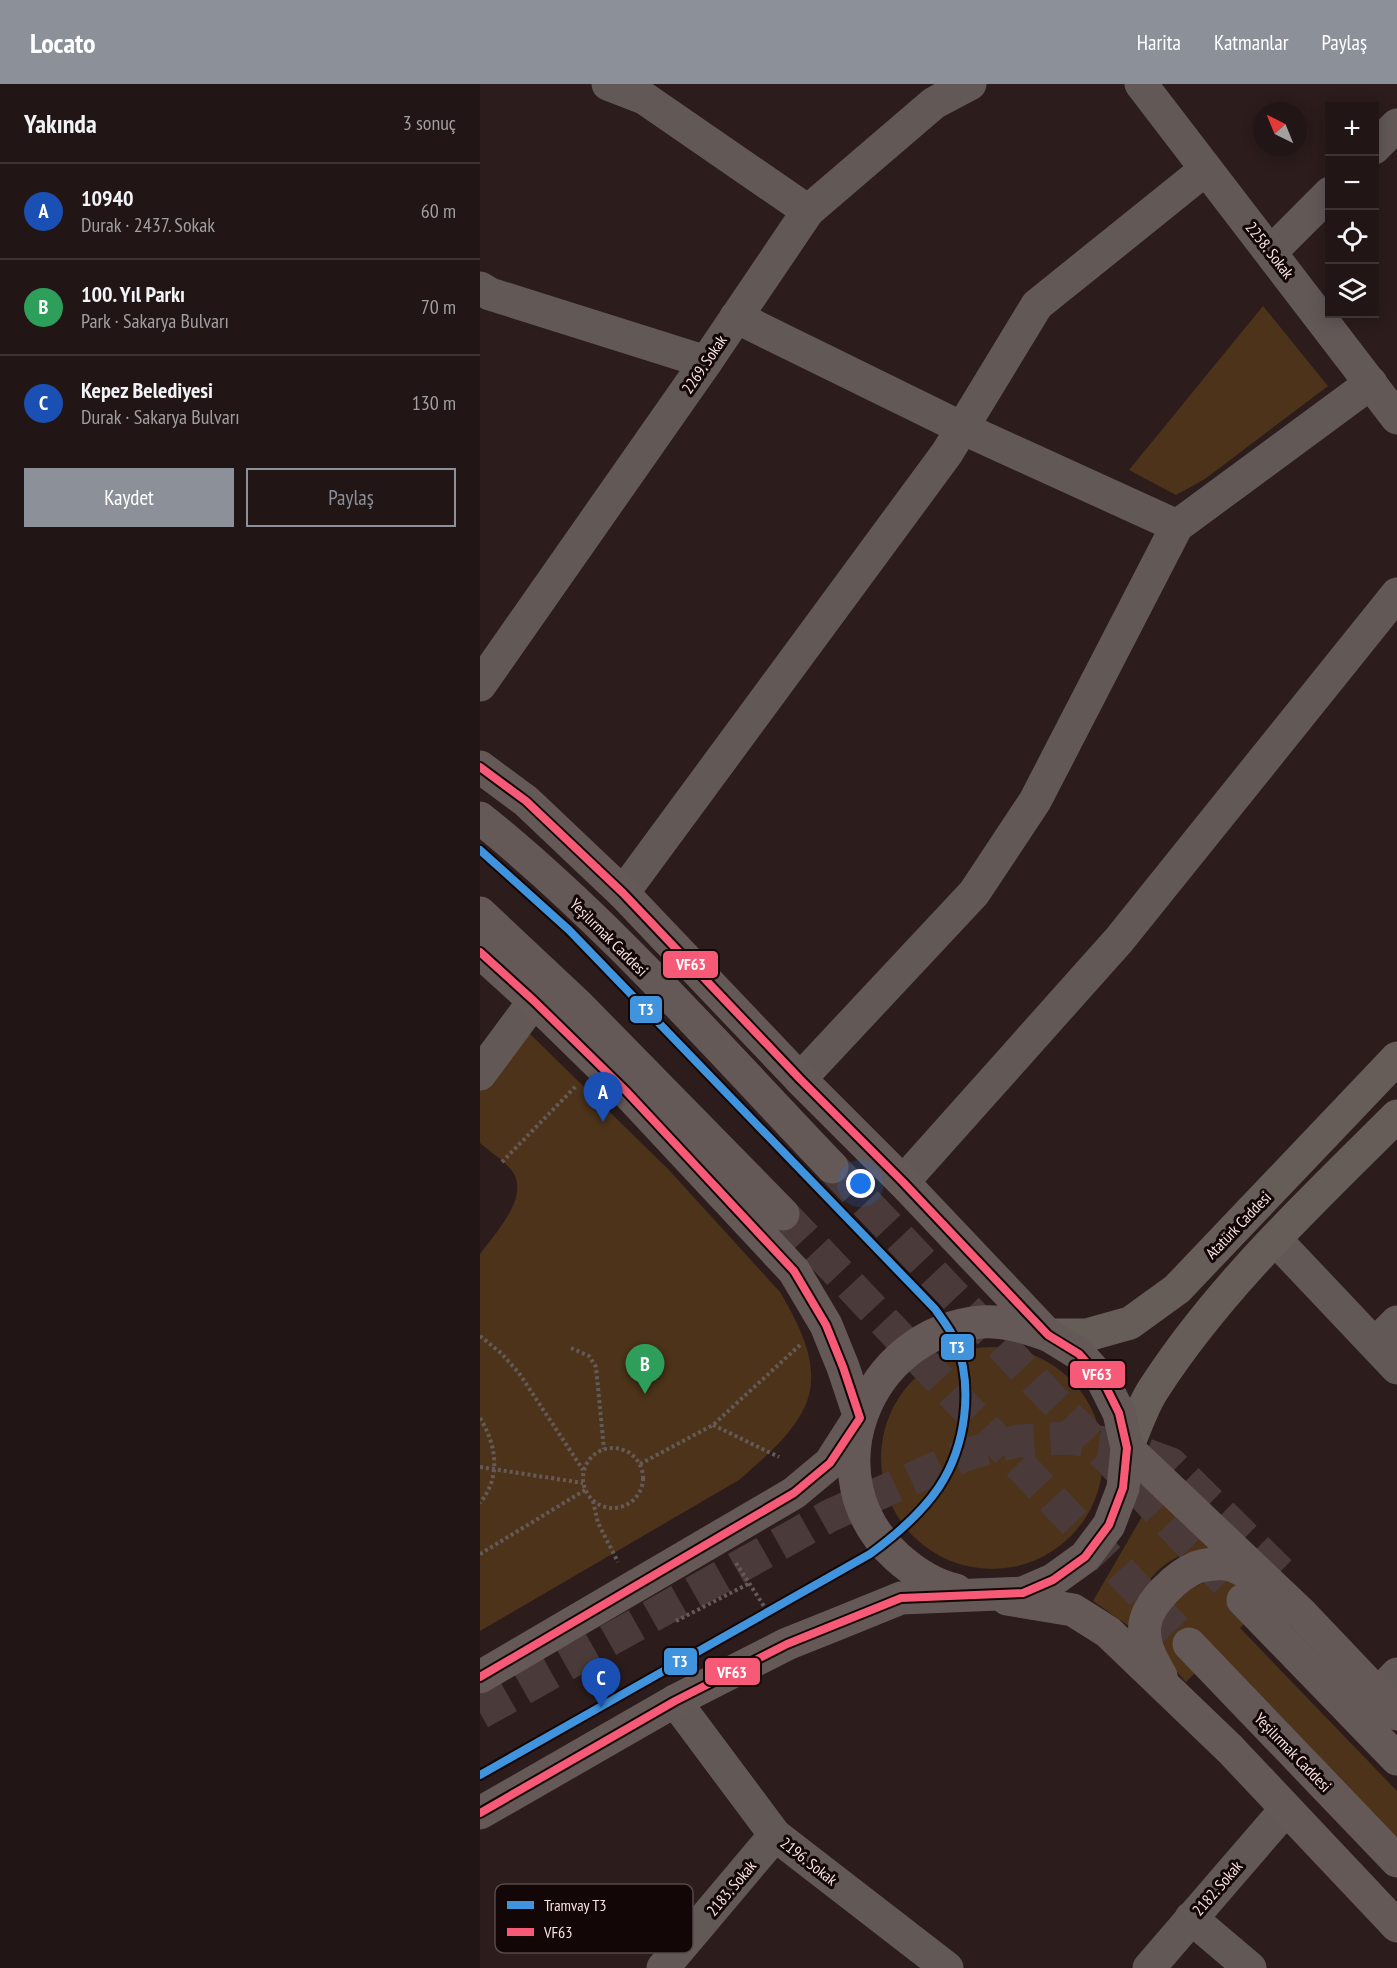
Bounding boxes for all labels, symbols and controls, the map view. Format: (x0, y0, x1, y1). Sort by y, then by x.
text: Locato (30, 24, 96, 61)
text: Harita (1137, 29, 1181, 56)
text: Katmanlar (1214, 29, 1288, 56)
text: Paylaş (1321, 29, 1367, 56)
north arrow (1253, 102, 1307, 156)
map controls (1325, 102, 1379, 318)
button: + (1325, 102, 1379, 156)
text: Yakında (24, 107, 97, 140)
text: 3 sonuç (403, 110, 456, 136)
button: − (1325, 156, 1379, 210)
text: 10940 (81, 184, 134, 212)
text: A (38, 198, 49, 224)
text: 60 m (421, 198, 456, 224)
button: locate (1325, 210, 1379, 264)
text: Durak · 2437. Sokak (81, 212, 215, 238)
street label: 2258. Sokak (1242, 218, 1299, 283)
button: layers (1325, 264, 1379, 318)
text: 100. Yıl Parkı (81, 280, 185, 308)
text: B (39, 294, 48, 320)
text: 70 m (421, 294, 456, 320)
text: Park · Sakarya Bulvarı (81, 308, 229, 334)
street label: 2269. Sokak (677, 330, 731, 397)
text: Kepez Belediyesi (81, 376, 213, 404)
text: C (39, 390, 48, 416)
text: 130 m (412, 390, 456, 416)
text: Durak · Sakarya Bulvarı (81, 404, 240, 430)
button: Kaydet (24, 468, 234, 527)
button: Paylaş (246, 468, 456, 527)
street label: Yeşilırmak Caddesi (566, 894, 652, 980)
line badge: VF63 (662, 950, 719, 979)
text: VF63 (675, 954, 706, 974)
line badge: T3 (629, 995, 663, 1024)
text: T3 (638, 999, 654, 1019)
pin: A (584, 1072, 622, 1122)
your location (846, 1169, 875, 1198)
street label: Atatürk Caddesi (1201, 1187, 1275, 1263)
line badge: T3 (940, 1333, 975, 1361)
text: T3 (949, 1337, 965, 1357)
pin: B (626, 1344, 664, 1394)
line badge: VF63 (1069, 1360, 1126, 1389)
text: VF63 (1081, 1364, 1112, 1384)
line badge: T3 (663, 1647, 698, 1676)
text: T3 (672, 1651, 688, 1671)
line badge: VF63 (704, 1657, 761, 1686)
pin: C (582, 1658, 620, 1708)
text: VF63 (716, 1662, 747, 1682)
street label: Yeşilırmak Caddesi (1250, 1708, 1336, 1796)
street label: 2196. Sokak (777, 1833, 842, 1890)
street label: 2183. Sokak (702, 1855, 761, 1920)
street label: 2182. Sokak (1188, 1856, 1247, 1920)
legend (495, 1884, 693, 1953)
text: Tramvay T3 (544, 1895, 606, 1915)
text: VF63 (543, 1922, 572, 1942)

